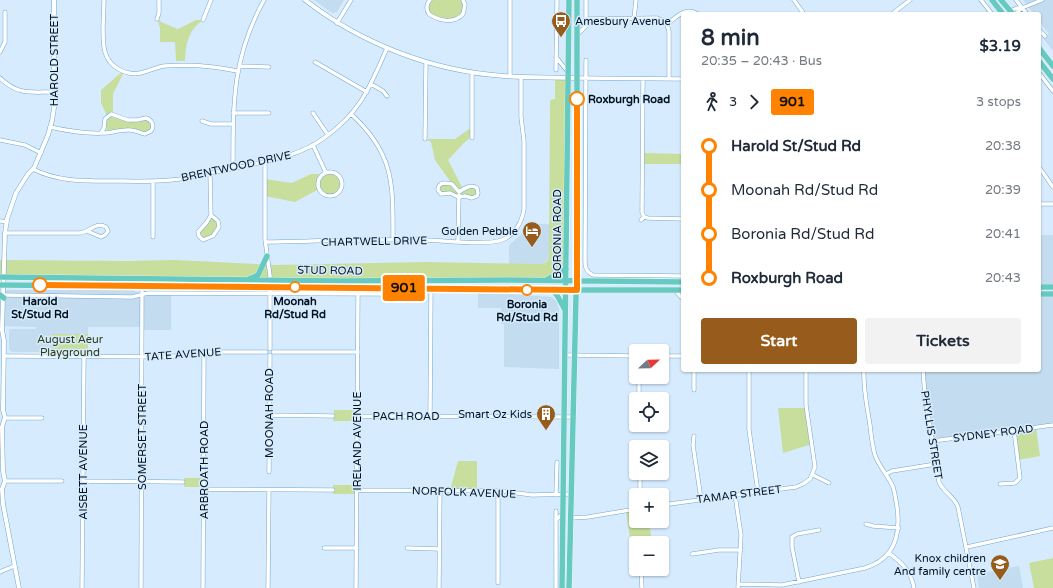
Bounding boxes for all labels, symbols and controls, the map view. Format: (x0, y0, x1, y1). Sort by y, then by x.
bus stop icon: Amesbury Avenue (550, 10, 572, 38)
street label: HAROLD STREET (48, 14, 61, 106)
place label: Amesbury Avenue (575, 15, 671, 28)
text: 8 min (701, 25, 760, 51)
text: $3.19 (980, 37, 1021, 55)
text: 20:35 – 20:43 · Bus (701, 53, 822, 69)
marker: Roxburgh Road (569, 91, 585, 107)
icon: walk (701, 91, 723, 113)
icon: forward (743, 91, 765, 113)
place label: Roxburgh Road (588, 93, 670, 107)
text: 901 (779, 93, 806, 110)
text: 3 (729, 94, 737, 110)
text: 3 stops (976, 94, 1021, 110)
text: Harold St/Stud Rd (731, 137, 861, 155)
text: 20:38 (985, 138, 1021, 154)
street label: BRENTWOOD DRIVE (180, 148, 292, 184)
text: Moonah Rd/Stud Rd (731, 181, 878, 199)
text: 20:39 (985, 182, 1021, 198)
street label: BORONIA ROAD (551, 189, 564, 279)
hotel icon: Golden Pebble (521, 220, 543, 248)
place label: Golden Pebble (441, 225, 518, 238)
text: Boronia Rd/Stud Rd (731, 225, 874, 243)
text: 20:41 (985, 226, 1021, 242)
street label: CHARTWELL DRIVE (321, 234, 427, 249)
street label: STUD ROAD (297, 263, 363, 278)
text: Roxburgh Road (731, 269, 843, 287)
text: 20:43 (985, 270, 1021, 286)
line badge: 901 (381, 275, 427, 301)
marker: Harold St/Stud Rd (32, 277, 48, 293)
text: 901 (391, 279, 417, 296)
marker: Moonah Rd/Stud Rd (289, 281, 301, 293)
marker: Boronia Rd/Stud Rd (521, 284, 533, 296)
place label: Harold St/Stud Rd (11, 295, 69, 321)
place label: Moonah Rd/Stud Rd (264, 295, 326, 321)
place label: Boronia Rd/Stud Rd (496, 298, 558, 324)
button: Start (701, 318, 857, 364)
button: Tickets (865, 318, 1021, 364)
park label: August Aeur Playground (37, 333, 104, 359)
north arrow (629, 344, 669, 384)
map controls (629, 344, 669, 576)
street label: TATE AVENUE (144, 345, 222, 364)
street label: MOONAH ROAD (263, 368, 276, 458)
street label: SOMERSET STREET (136, 384, 149, 490)
street label: PHYLLIS STREET (918, 390, 945, 481)
street label: IRELAND AVENUE (351, 392, 364, 490)
button: locate (629, 392, 669, 432)
building icon: Smart Oz Kids (535, 403, 557, 431)
place label: Smart Oz Kids (458, 408, 532, 421)
street label: PACH ROAD (373, 410, 439, 423)
street label: ARBROATH ROAD (198, 421, 211, 519)
street label: SYDNEY ROAD (952, 422, 1034, 445)
street label: AISBETT AVENUE (77, 424, 90, 520)
button: layers (629, 440, 669, 480)
street label: TAMAR STREET (696, 483, 783, 506)
street label: NORFOLK AVENUE (412, 484, 516, 501)
button: + (629, 488, 669, 528)
button: − (629, 536, 669, 576)
place label: Knox children And family centre (894, 552, 986, 578)
school or university icon: Knox children And family centre (989, 553, 1011, 581)

